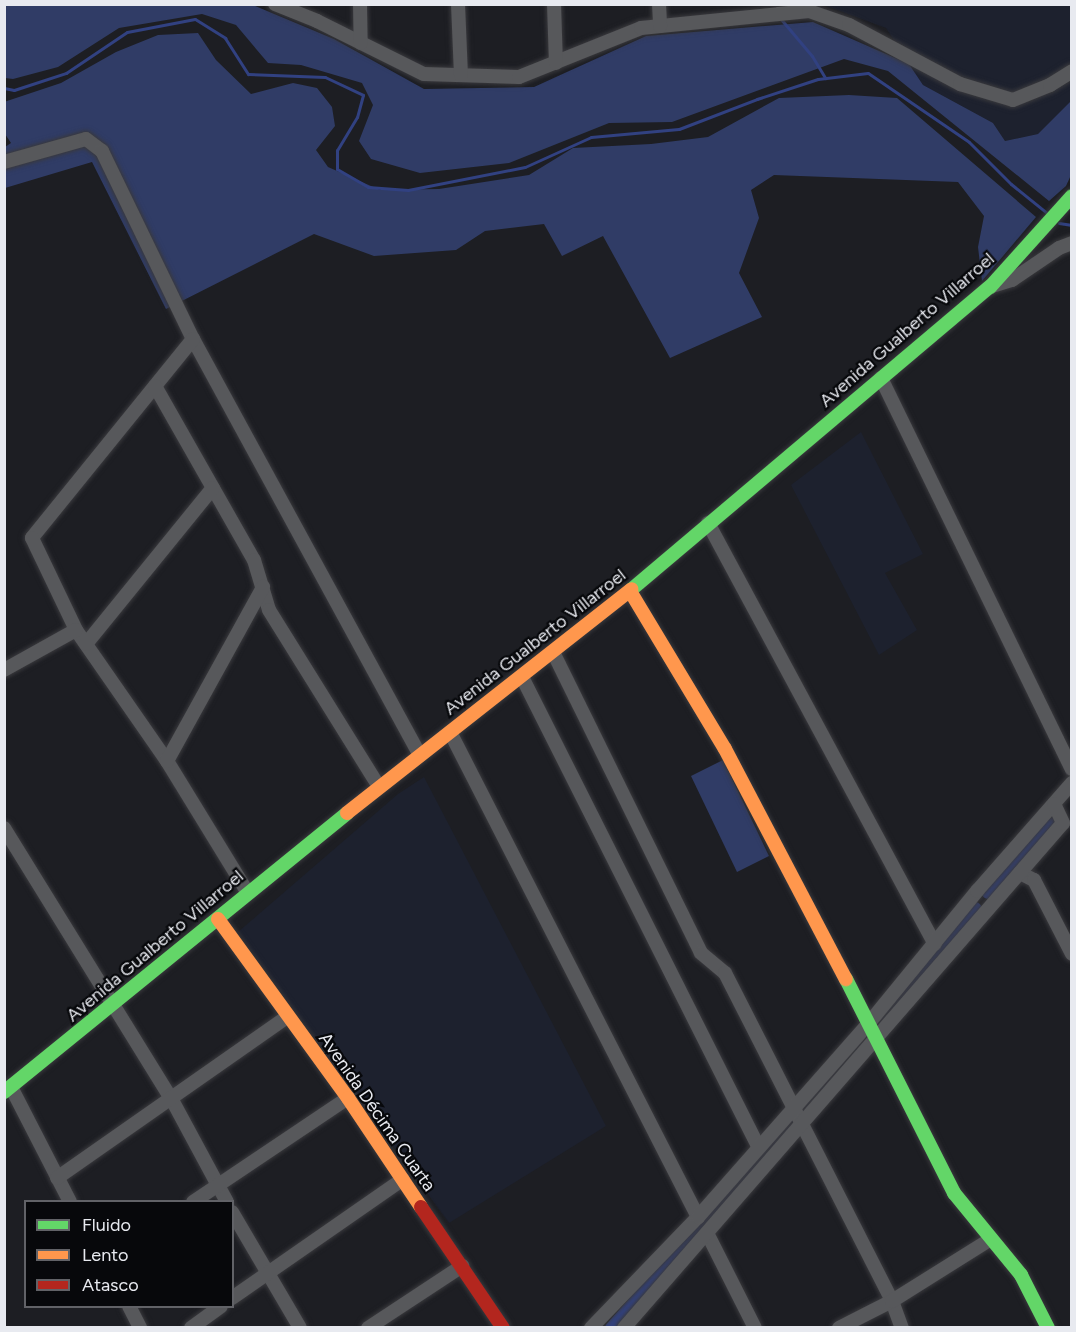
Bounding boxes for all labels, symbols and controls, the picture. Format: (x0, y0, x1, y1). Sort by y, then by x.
street label: Avenida Gualberto Villarroel (815, 248, 999, 412)
street label: Avenida Gualberto Villarroel (440, 564, 630, 720)
street label: Avenida Gualberto Villarroel (62, 866, 248, 1026)
street label: Avenida Décima Cuarta (314, 1029, 440, 1195)
legend (24, 1200, 234, 1308)
text: Fluido (82, 1214, 131, 1236)
text: Lento (82, 1244, 128, 1266)
text: Atasco (82, 1274, 139, 1296)

